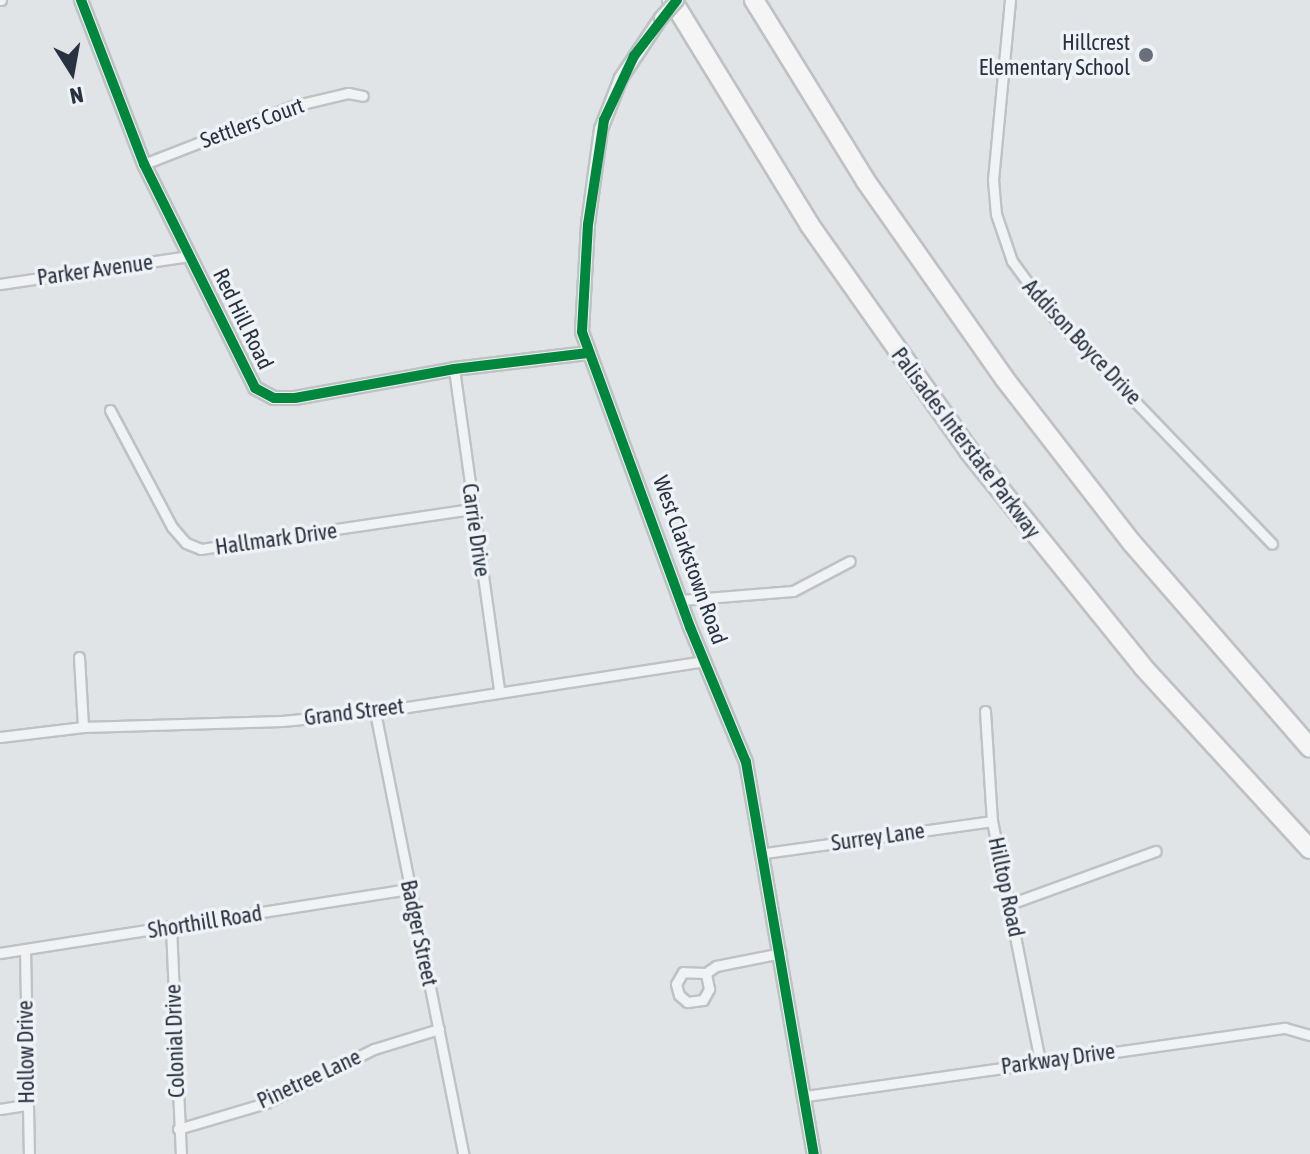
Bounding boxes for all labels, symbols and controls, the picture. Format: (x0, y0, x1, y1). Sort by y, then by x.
place label: Hillcrest Elementary School (979, 29, 1130, 80)
north arrow (32, 32, 112, 112)
marker: Hillcrest Elementary School (1137, 46, 1155, 64)
text: N (68, 82, 85, 110)
street label: Settlers Court (197, 92, 307, 154)
street label: Parker Avenue (35, 249, 155, 291)
street label: Red Hill Road (207, 264, 279, 374)
street label: Addison Boyce Drive (1017, 274, 1147, 410)
street label: Palisades Interstate Parkway (886, 342, 1046, 544)
street label: West Clarkstown Road (647, 472, 733, 648)
street label: Carrie Drive (456, 482, 496, 578)
street label: Hallmark Drive (213, 517, 339, 561)
street label: Grand Street (303, 693, 405, 731)
street label: Surrey Lane (830, 817, 926, 857)
street label: Hilltop Road (983, 835, 1029, 939)
street label: Badger Street (395, 878, 443, 988)
street label: Shorthill Road (146, 900, 264, 944)
street label: Colonial Drive (160, 984, 190, 1098)
street label: Hollow Drive (12, 1000, 40, 1104)
street label: Parkway Drive (999, 1038, 1117, 1080)
street label: Pinetree Lane (253, 1044, 365, 1114)

